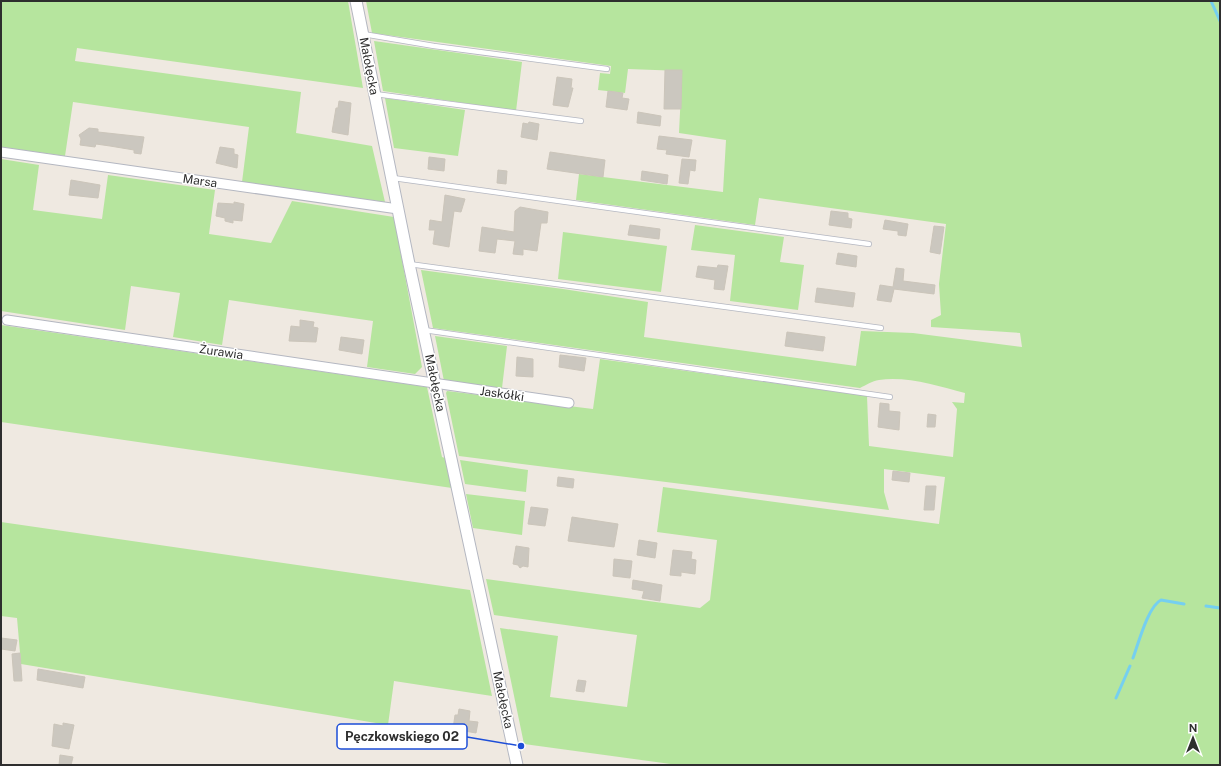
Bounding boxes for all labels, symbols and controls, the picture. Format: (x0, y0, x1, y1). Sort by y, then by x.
street label: Małołęcka (357, 36, 381, 96)
street label: Marsa (182, 172, 218, 190)
street label: Żurawia (198, 342, 244, 362)
street label: Małołęcka (422, 353, 448, 413)
street label: Jaskółki (479, 384, 525, 404)
street label: Małołęcka (490, 670, 516, 730)
north arrow (1173, 718, 1213, 758)
text: N (1189, 722, 1197, 734)
callout: Pęczkowskiego 02 (337, 724, 467, 749)
text: Pęczkowskiego 02 (345, 729, 459, 744)

